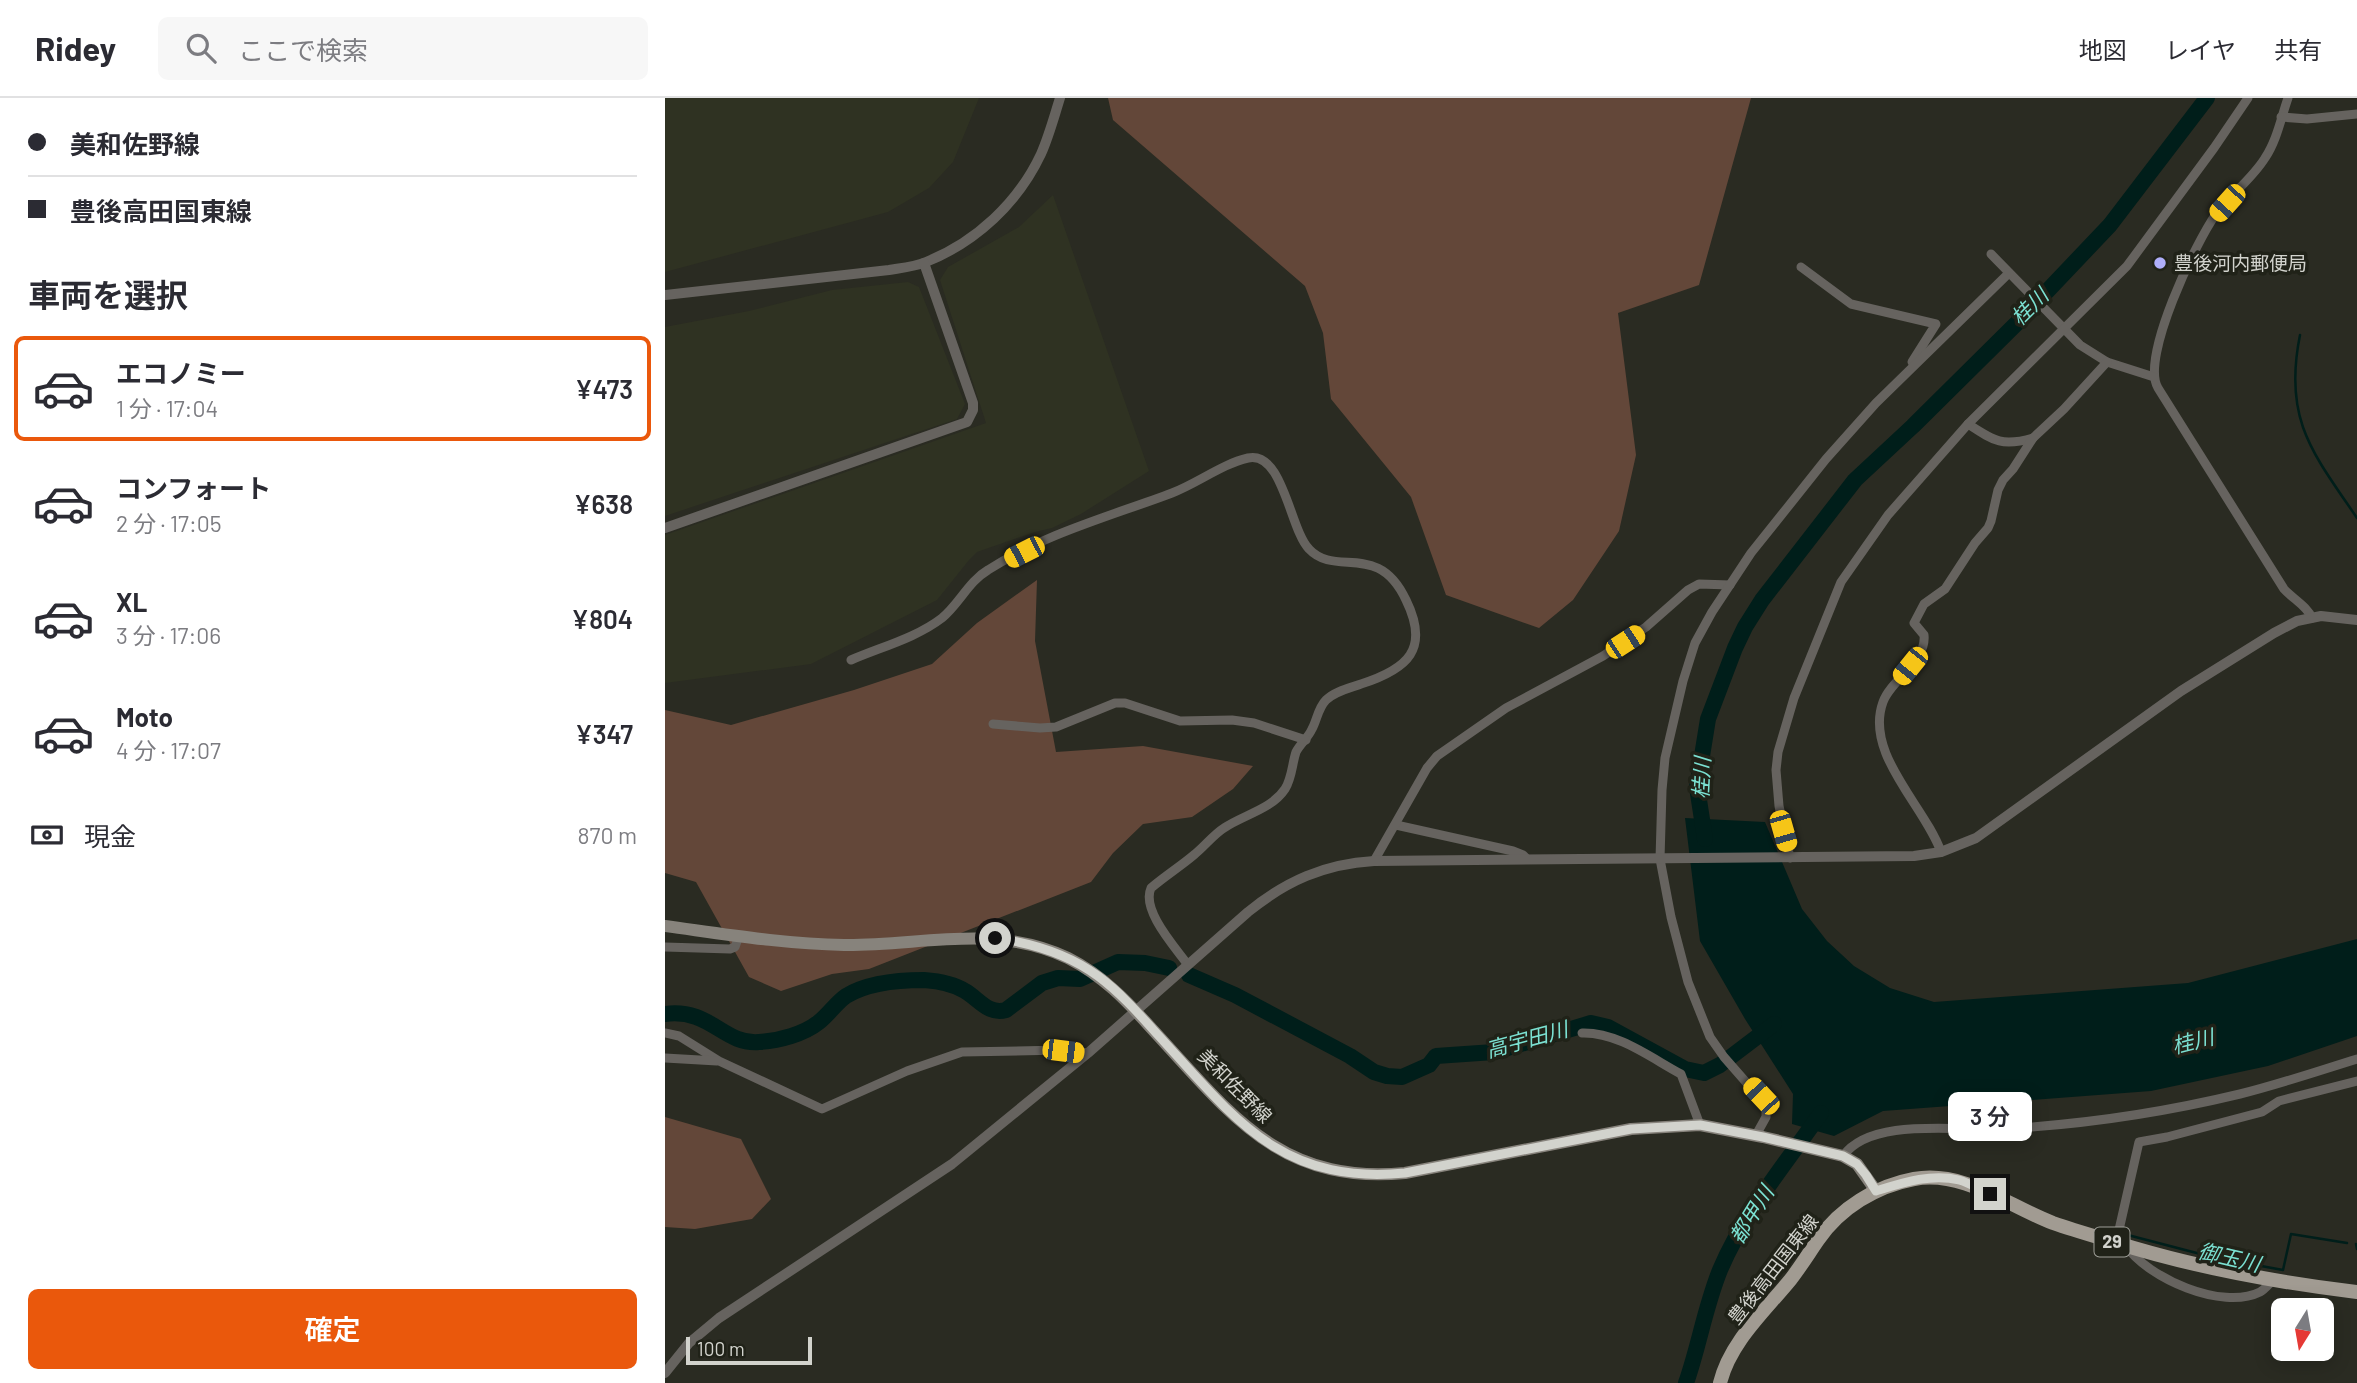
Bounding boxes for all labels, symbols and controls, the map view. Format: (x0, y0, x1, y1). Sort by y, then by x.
search box (158, 17, 648, 80)
text: Ridey (35, 28, 116, 68)
icon: search (182, 29, 220, 67)
text: ここで検索 (238, 34, 368, 65)
text: 地図 (2079, 35, 2127, 64)
text: レイヤ (2165, 35, 2236, 64)
text: 共有 (2274, 35, 2322, 64)
text: 美和佐野線 (70, 128, 200, 159)
car (2206, 180, 2249, 226)
text: 豊後高田国東線 (70, 195, 252, 226)
place label: 豊後河内郵便局 (2174, 251, 2307, 274)
marker: 豊後河内郵便局 (2152, 255, 2168, 271)
text: 車両を選択 (28, 275, 188, 313)
water label: 桂川 (2005, 281, 2054, 330)
icon: car (32, 357, 95, 420)
text: エコノミー (116, 357, 246, 388)
text: ¥473 (575, 373, 633, 404)
text: 1 分 · 17:04 (116, 394, 218, 422)
icon: car (32, 472, 95, 535)
text: コンフォート (116, 472, 271, 503)
text: ¥638 (574, 488, 633, 519)
text: 2 分 · 17:05 (116, 509, 222, 537)
car (1001, 533, 1048, 571)
text: XL (116, 586, 147, 617)
icon: car (32, 587, 95, 650)
text: ¥804 (571, 603, 633, 634)
text: 3 分 · 17:06 (116, 621, 221, 649)
car (1602, 622, 1649, 662)
car (1889, 643, 1932, 689)
text: Moto (116, 701, 173, 732)
icon: car (32, 702, 95, 765)
text: ¥347 (575, 718, 633, 749)
text: 4 分 · 17:07 (116, 736, 221, 764)
water label: 桂川 (1687, 754, 1714, 800)
car (1768, 808, 1799, 854)
icon: cash (28, 816, 66, 854)
text: 現金 (84, 820, 136, 851)
text: 870 m (578, 821, 637, 849)
route start (979, 922, 1011, 954)
water label: 高宇田川 (1483, 1015, 1572, 1061)
water label: 桂川 (2169, 1023, 2218, 1058)
car (1041, 1038, 1086, 1064)
street label: 美和佐野線 (1194, 1044, 1277, 1127)
car (1739, 1073, 1784, 1119)
callout: 3 分 (1948, 1093, 2032, 1142)
text: 3 分 (1970, 1102, 2010, 1130)
route end (1974, 1178, 2006, 1210)
water label: 都甲川 (1723, 1179, 1779, 1248)
street label: 豊後高田国東線 (1723, 1209, 1823, 1328)
road number: 29 (2095, 1227, 2129, 1256)
water label: 御玉川 (2196, 1237, 2265, 1276)
button: 確定 (28, 1289, 637, 1369)
north arrow (2271, 1298, 2335, 1362)
map controls (2271, 1298, 2334, 1361)
scale bar (686, 1334, 812, 1366)
text: 100 m (697, 1337, 745, 1360)

